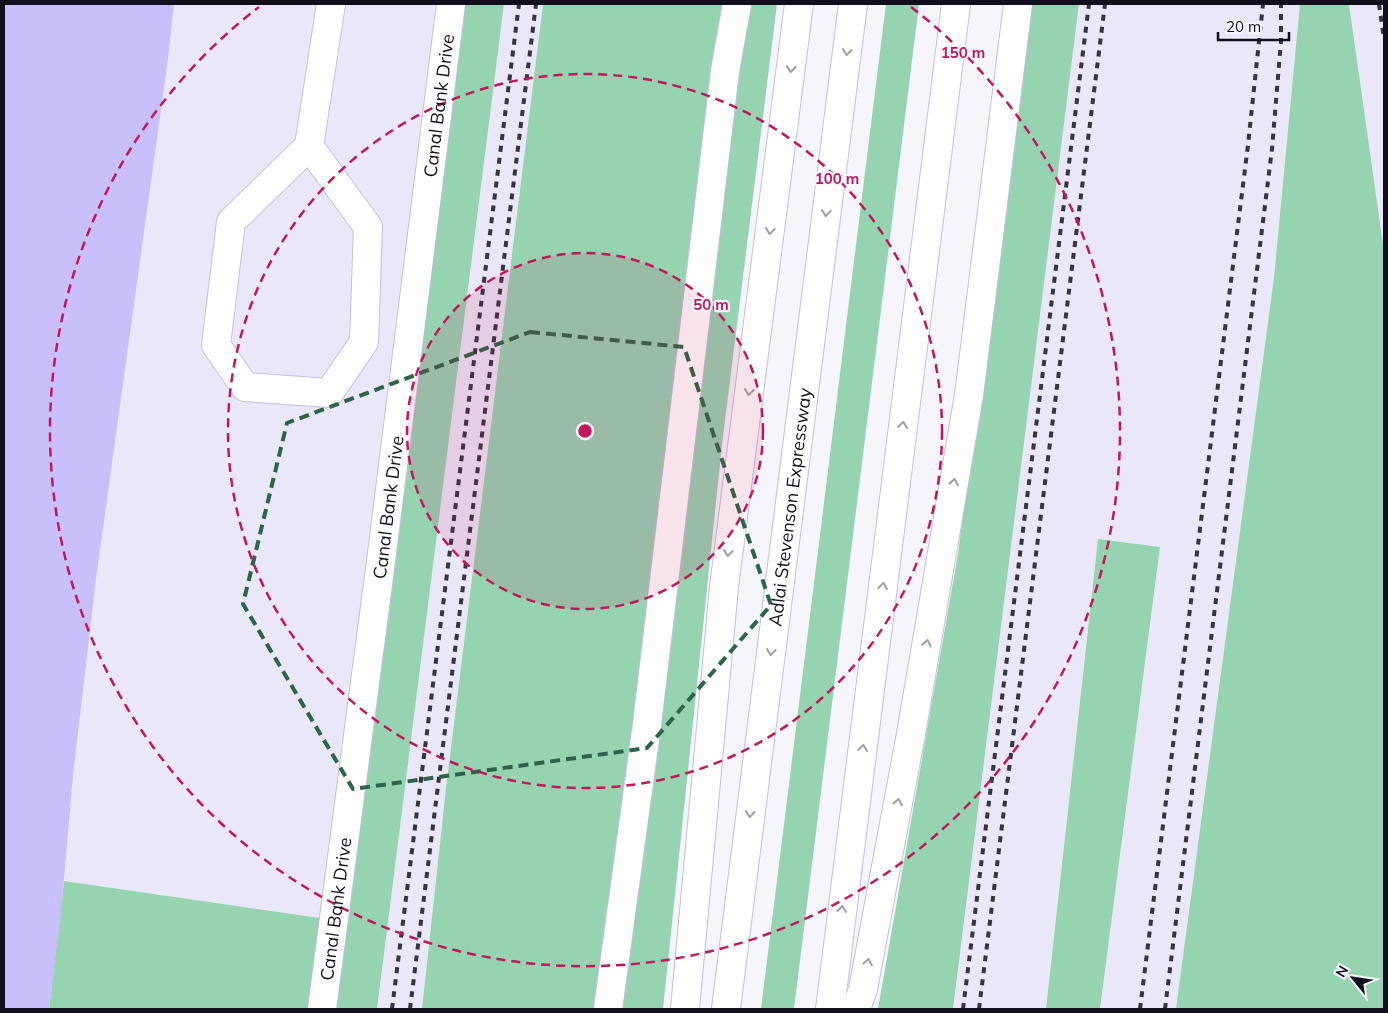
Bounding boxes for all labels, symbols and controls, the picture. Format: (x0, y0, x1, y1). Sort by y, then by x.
scale bar (1218, 10, 1289, 42)
text: 20 m (1226, 17, 1261, 36)
street label: Canal Bank Drive (418, 32, 459, 179)
text: 150 m (941, 43, 985, 62)
one-way arrow (842, 48, 852, 56)
one-way arrow (786, 66, 797, 74)
text: 100 m (815, 169, 859, 188)
one-way arrow (821, 210, 832, 218)
one-way arrow (765, 227, 776, 235)
text: 50 m (693, 295, 729, 314)
street label: Adlai Stevenson Expressway (763, 386, 816, 628)
one-way arrow (744, 388, 755, 396)
one-way arrow (897, 421, 908, 429)
centre of rings (576, 422, 594, 440)
street label: Canal Bank Drive (367, 434, 408, 580)
one-way arrow (949, 478, 959, 487)
one-way arrow (723, 549, 734, 557)
one-way arrow (877, 582, 888, 590)
one-way arrow (921, 638, 931, 647)
one-way arrow (766, 649, 777, 657)
one-way arrow (857, 743, 868, 751)
one-way arrow (892, 798, 903, 807)
one-way arrow (746, 809, 756, 818)
street label: Canal Bank Drive (314, 836, 356, 982)
one-way arrow (837, 904, 847, 913)
north arrow (1328, 953, 1378, 1003)
one-way arrow (862, 958, 872, 967)
text: N (1331, 962, 1352, 981)

